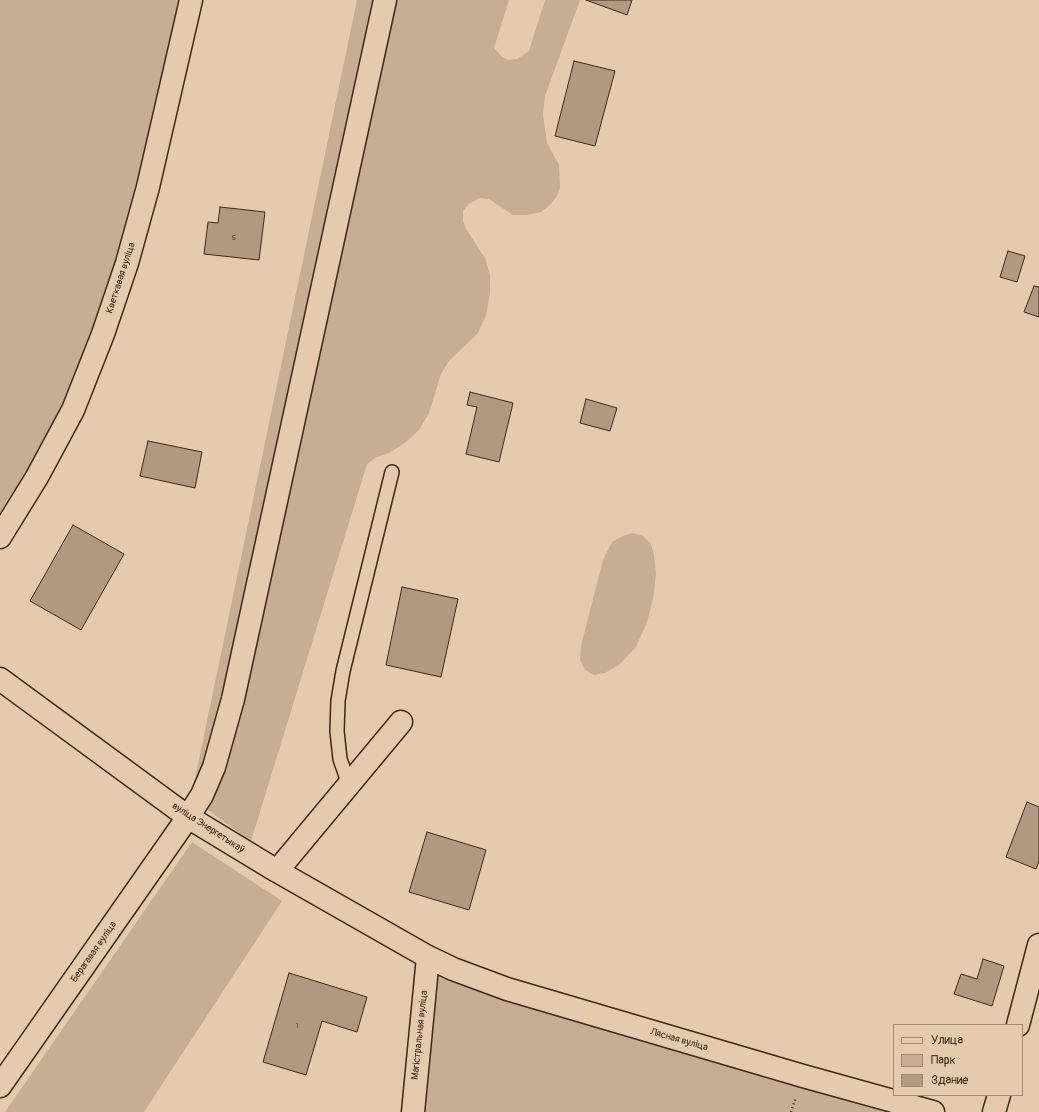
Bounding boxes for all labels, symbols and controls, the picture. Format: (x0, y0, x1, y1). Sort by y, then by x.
house number: 5 (232, 233, 236, 243)
street label: Кветкавая вуліца (104, 241, 138, 315)
street label: вуліца Энергетыкаў (170, 800, 246, 856)
street label: Берагавая вуліца (68, 919, 120, 985)
street label: Магістральная вуліца (409, 990, 431, 1080)
house number: 1 (295, 1021, 299, 1031)
legend (893, 1024, 1023, 1096)
street label: Лясная вуліца (649, 1026, 709, 1054)
text: Улица (931, 1033, 963, 1048)
text: Парк (931, 1053, 956, 1068)
text: Здание (931, 1073, 968, 1088)

